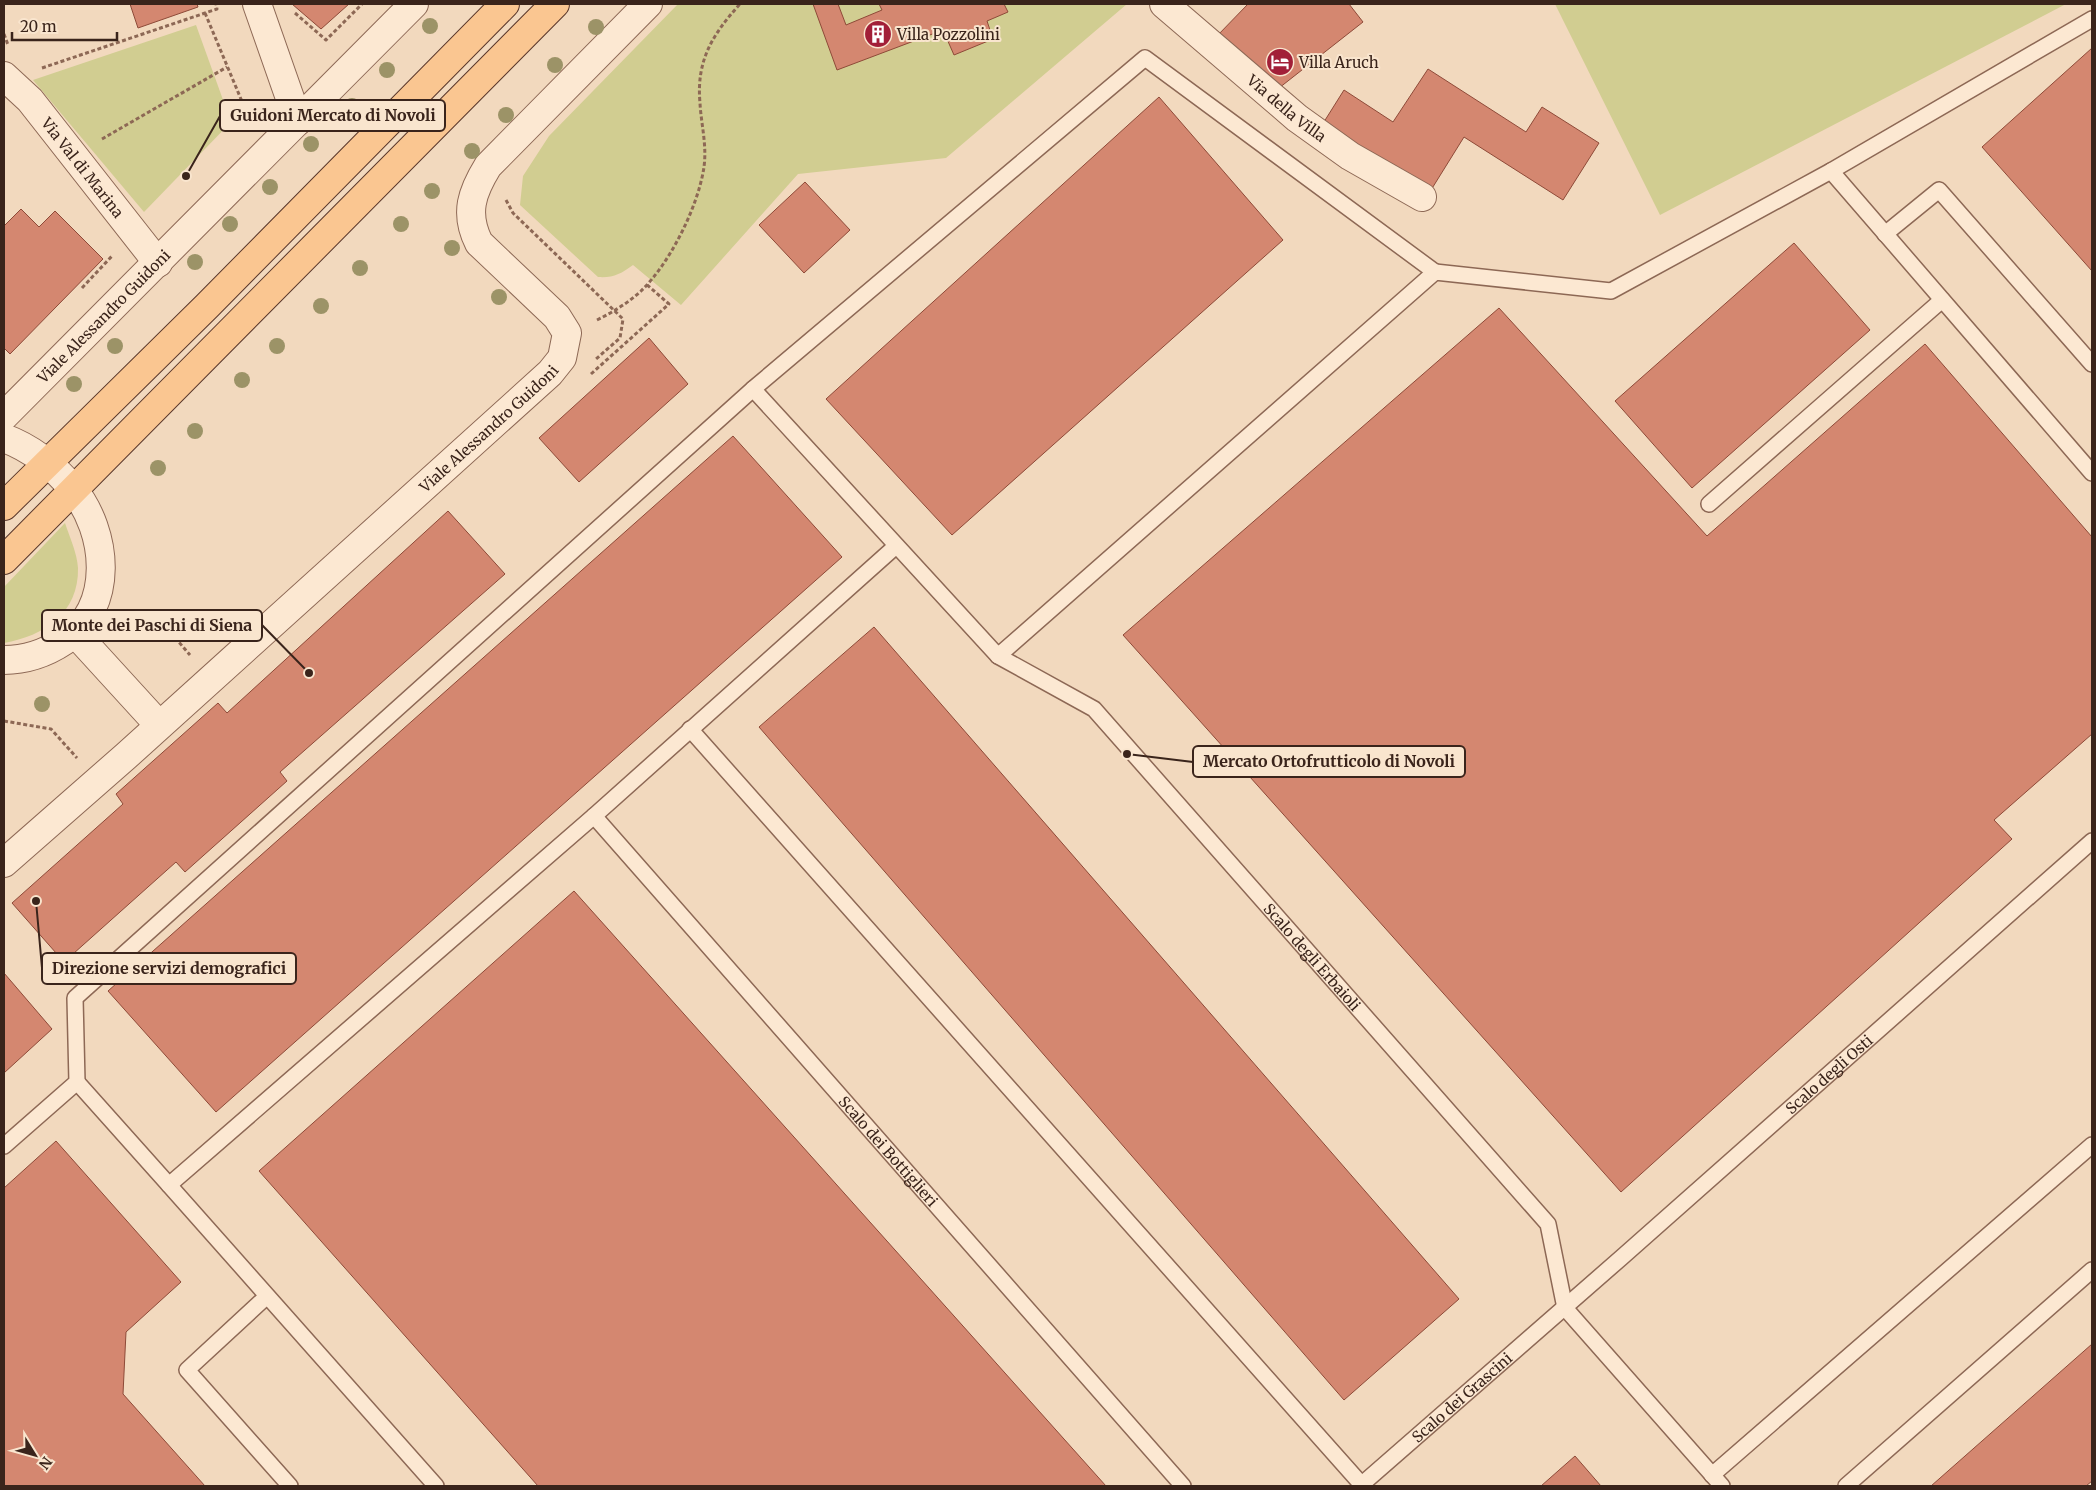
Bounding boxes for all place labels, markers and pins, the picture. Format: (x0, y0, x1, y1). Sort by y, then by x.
building icon: Villa Pozzolini (863, 19, 893, 49)
place label: Villa Pozzolini (896, 25, 1000, 44)
hotel icon: Villa Aruch (1265, 47, 1295, 77)
place label: Villa Aruch (1298, 53, 1379, 72)
callout: Guidoni Mercato di Novoli (220, 100, 445, 131)
callout: Monte dei Paschi di Siena (42, 610, 262, 641)
callout: Mercato Ortofrutticolo di Novoli (1193, 746, 1465, 777)
callout: Direzione servizi demografici (42, 953, 296, 984)

